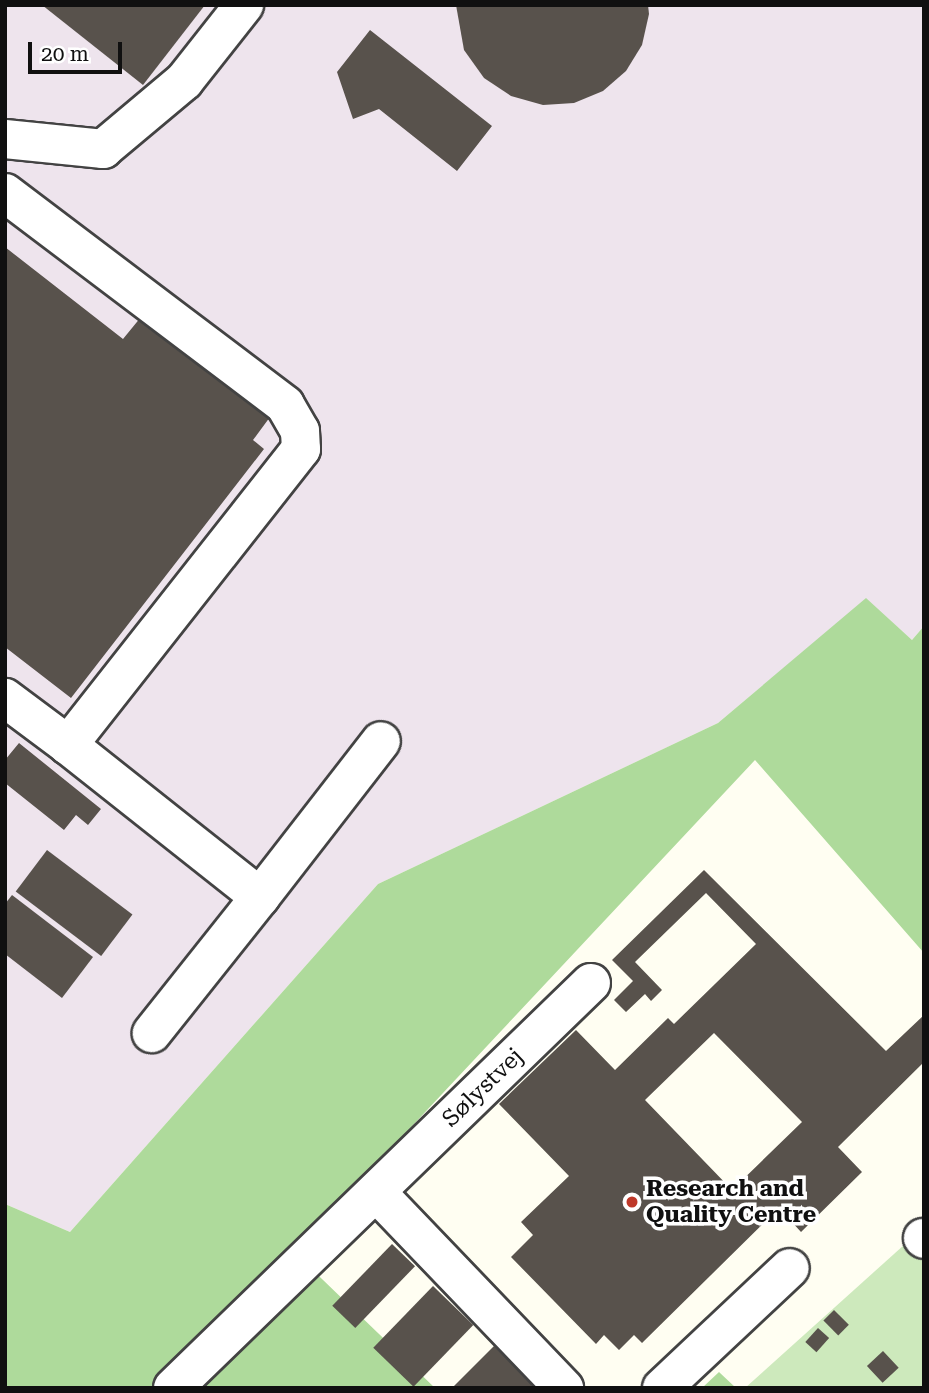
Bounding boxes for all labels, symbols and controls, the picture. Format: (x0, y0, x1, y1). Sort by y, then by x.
scale bar (32, 28, 126, 72)
text: 20 m (41, 42, 89, 66)
street label: Sølystvej (437, 1043, 529, 1133)
place label: Research and Quality Centre (646, 1175, 816, 1229)
marker: Research and Quality Centre (624, 1194, 640, 1210)

